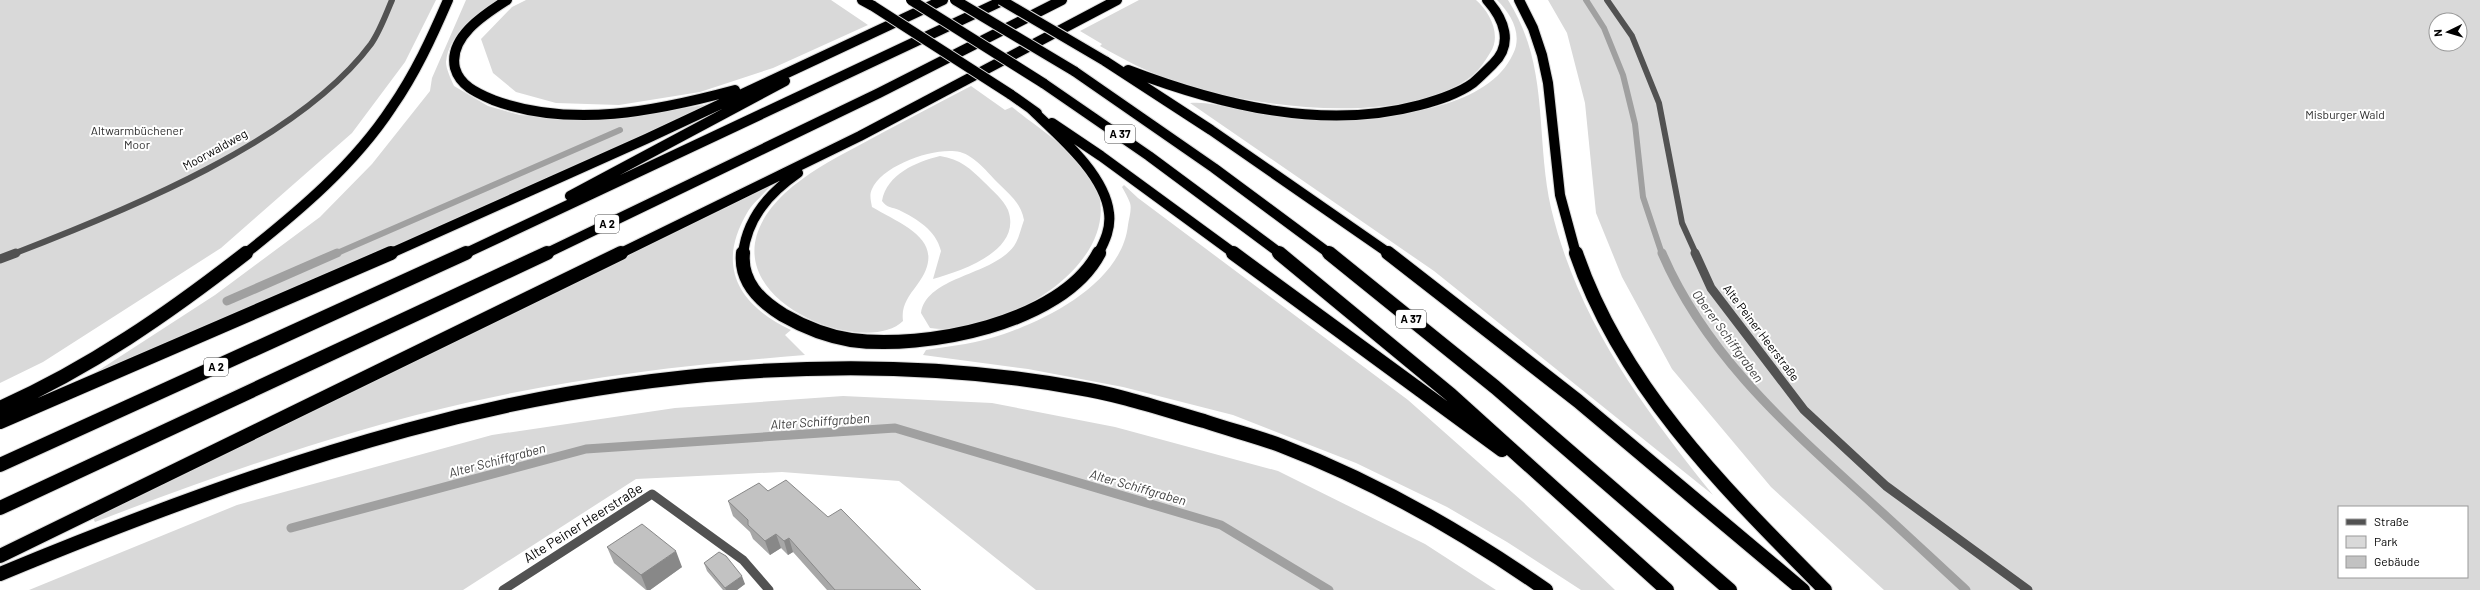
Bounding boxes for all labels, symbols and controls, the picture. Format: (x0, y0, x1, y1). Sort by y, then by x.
north arrow (2428, 12, 2468, 52)
text: N (2431, 29, 2444, 37)
park label: Misburger Wald (2305, 107, 2385, 121)
park label: Altwarmbüchener Moor (91, 123, 184, 151)
road number: A 37 (1105, 125, 1135, 143)
street label: Moorwaldweg (180, 126, 249, 173)
road number: A 2 (595, 215, 619, 233)
street label: Alte Peiner Heerstraße (1721, 281, 1803, 384)
water label: Oberer Schiffgraben (1689, 287, 1767, 386)
road number: A 37 (1396, 310, 1426, 328)
road number: A 2 (204, 358, 228, 376)
water label: Alter Schiffgraben (770, 410, 870, 432)
water label: Alter Schiffgraben (447, 439, 547, 481)
water label: Alter Schiffgraben (1088, 466, 1188, 508)
street label: Alte Peiner Heerstraße (520, 479, 645, 566)
legend (2338, 506, 2468, 578)
text: Straße (2374, 514, 2409, 528)
text: Park (2374, 534, 2398, 548)
text: Gebäude (2374, 554, 2420, 568)

